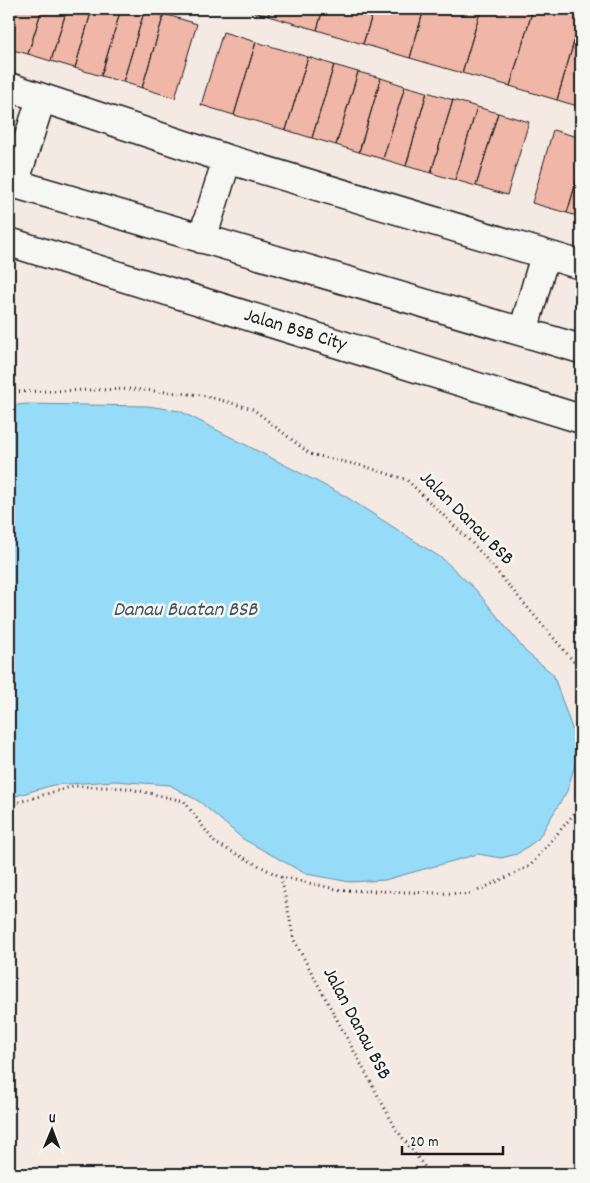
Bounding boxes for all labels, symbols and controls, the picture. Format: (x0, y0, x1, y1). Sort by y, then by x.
street label: Jalan BSB City (240, 302, 351, 360)
street label: Jalan Danau BSB (412, 465, 520, 573)
water label: Danau Buatan BSB (113, 596, 258, 626)
street label: Jalan Danau BSB (315, 963, 397, 1085)
north arrow (28, 1106, 78, 1156)
text: U (49, 1109, 56, 1129)
scale bar (402, 1123, 504, 1155)
text: 20 m (410, 1132, 438, 1154)

